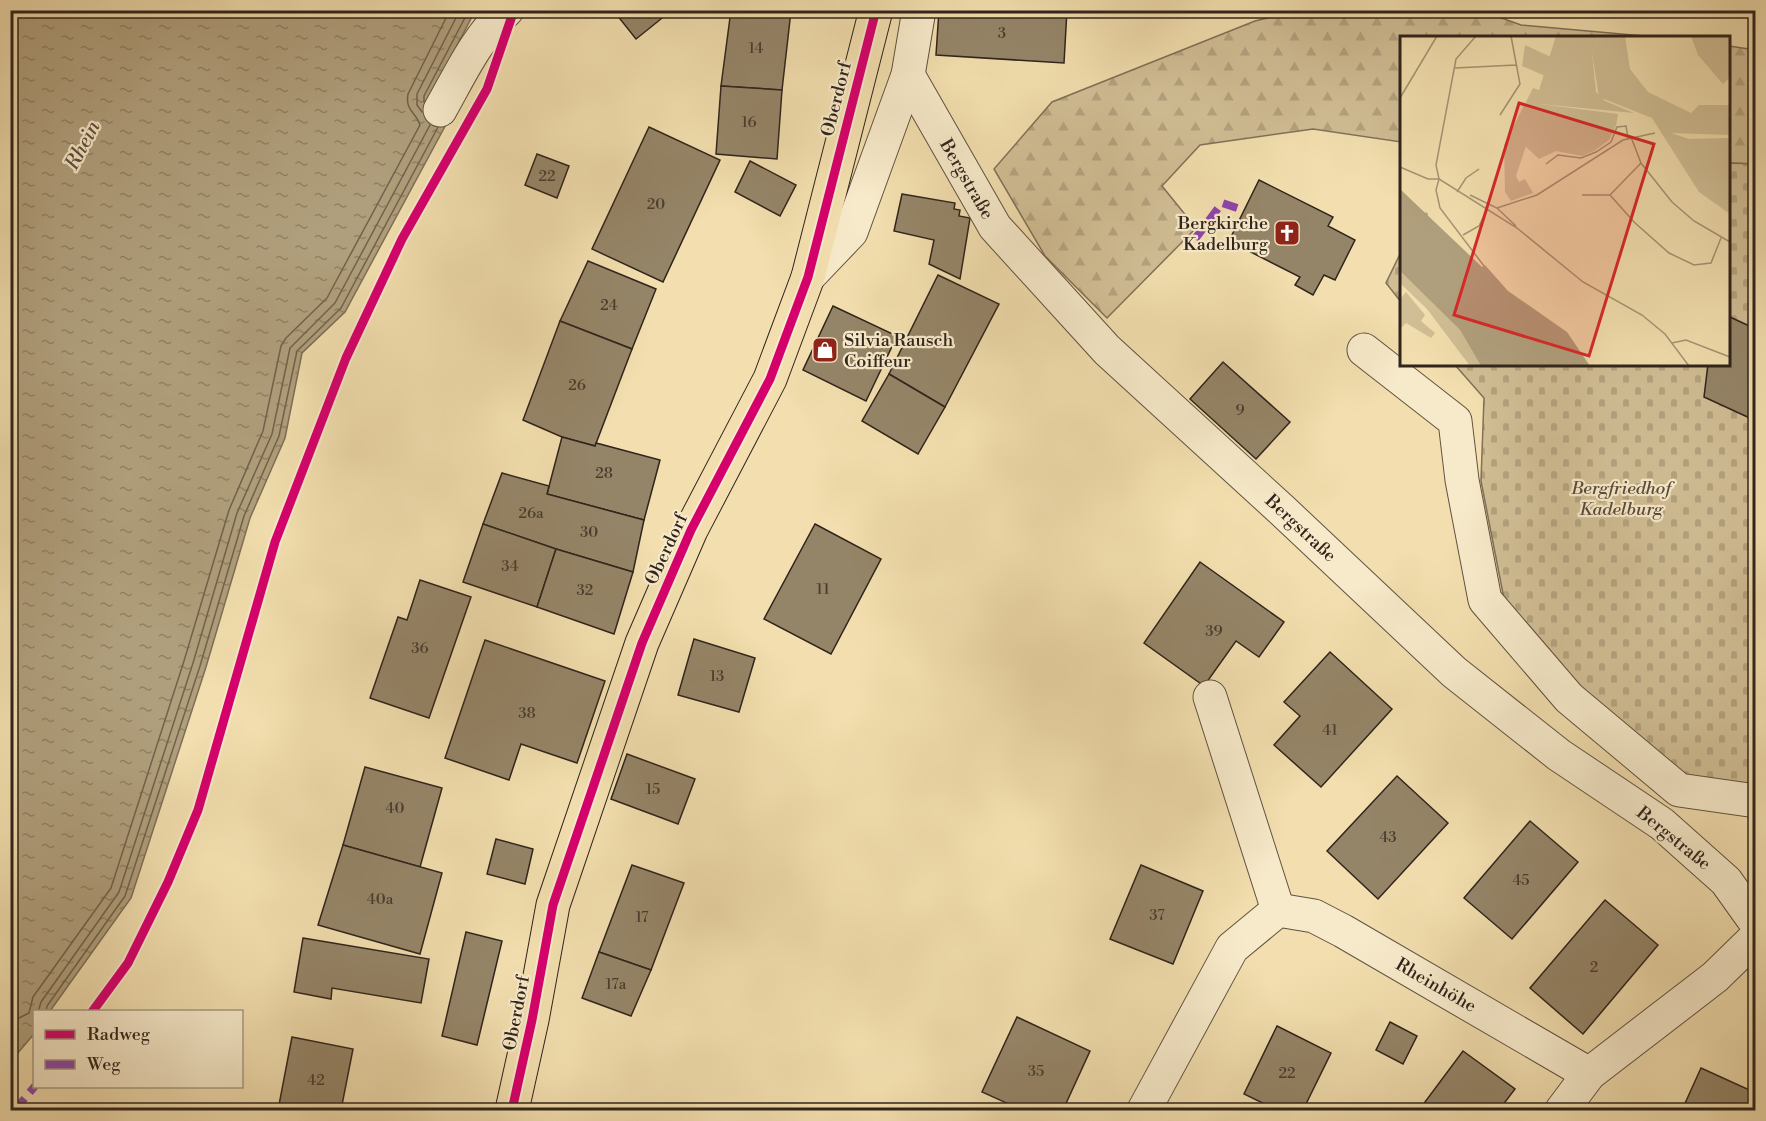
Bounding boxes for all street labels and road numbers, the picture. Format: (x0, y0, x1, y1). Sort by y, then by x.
street label: Oberdorf (816, 58, 857, 139)
street label: Bergstraße (934, 134, 999, 224)
street label: Bergstraße (1259, 489, 1341, 567)
street label: Oberdorf (640, 509, 694, 589)
street label: Bergstraße (1631, 801, 1716, 875)
street label: Rheinhöhe (1391, 953, 1480, 1018)
street label: Oberdorf (498, 972, 535, 1053)

